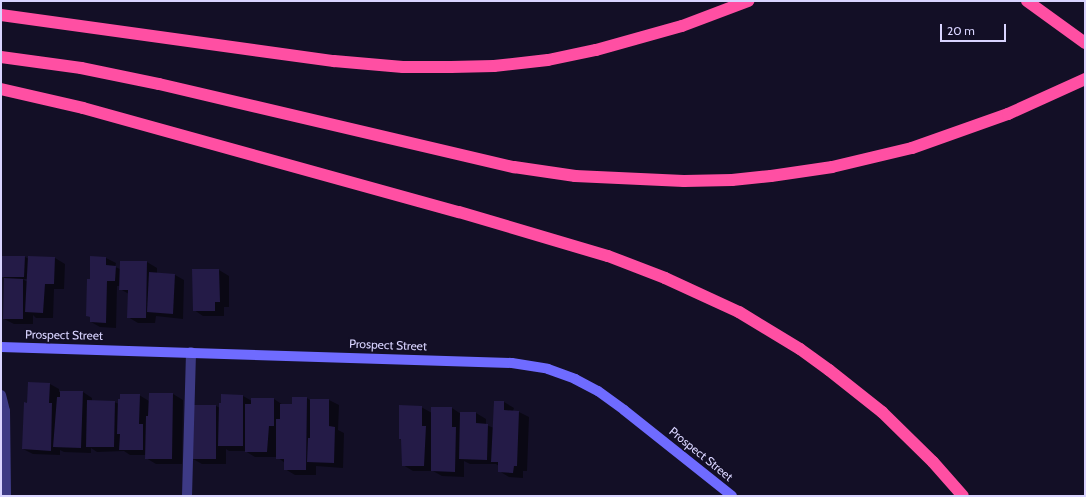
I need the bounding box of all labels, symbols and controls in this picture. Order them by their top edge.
scale bar [942,16,1008,42]
text: 20 m [947,23,975,38]
street label: Prospect Street [25,327,103,343]
street label: Prospect Street [349,336,427,354]
street label: Prospect Street [666,424,736,484]

